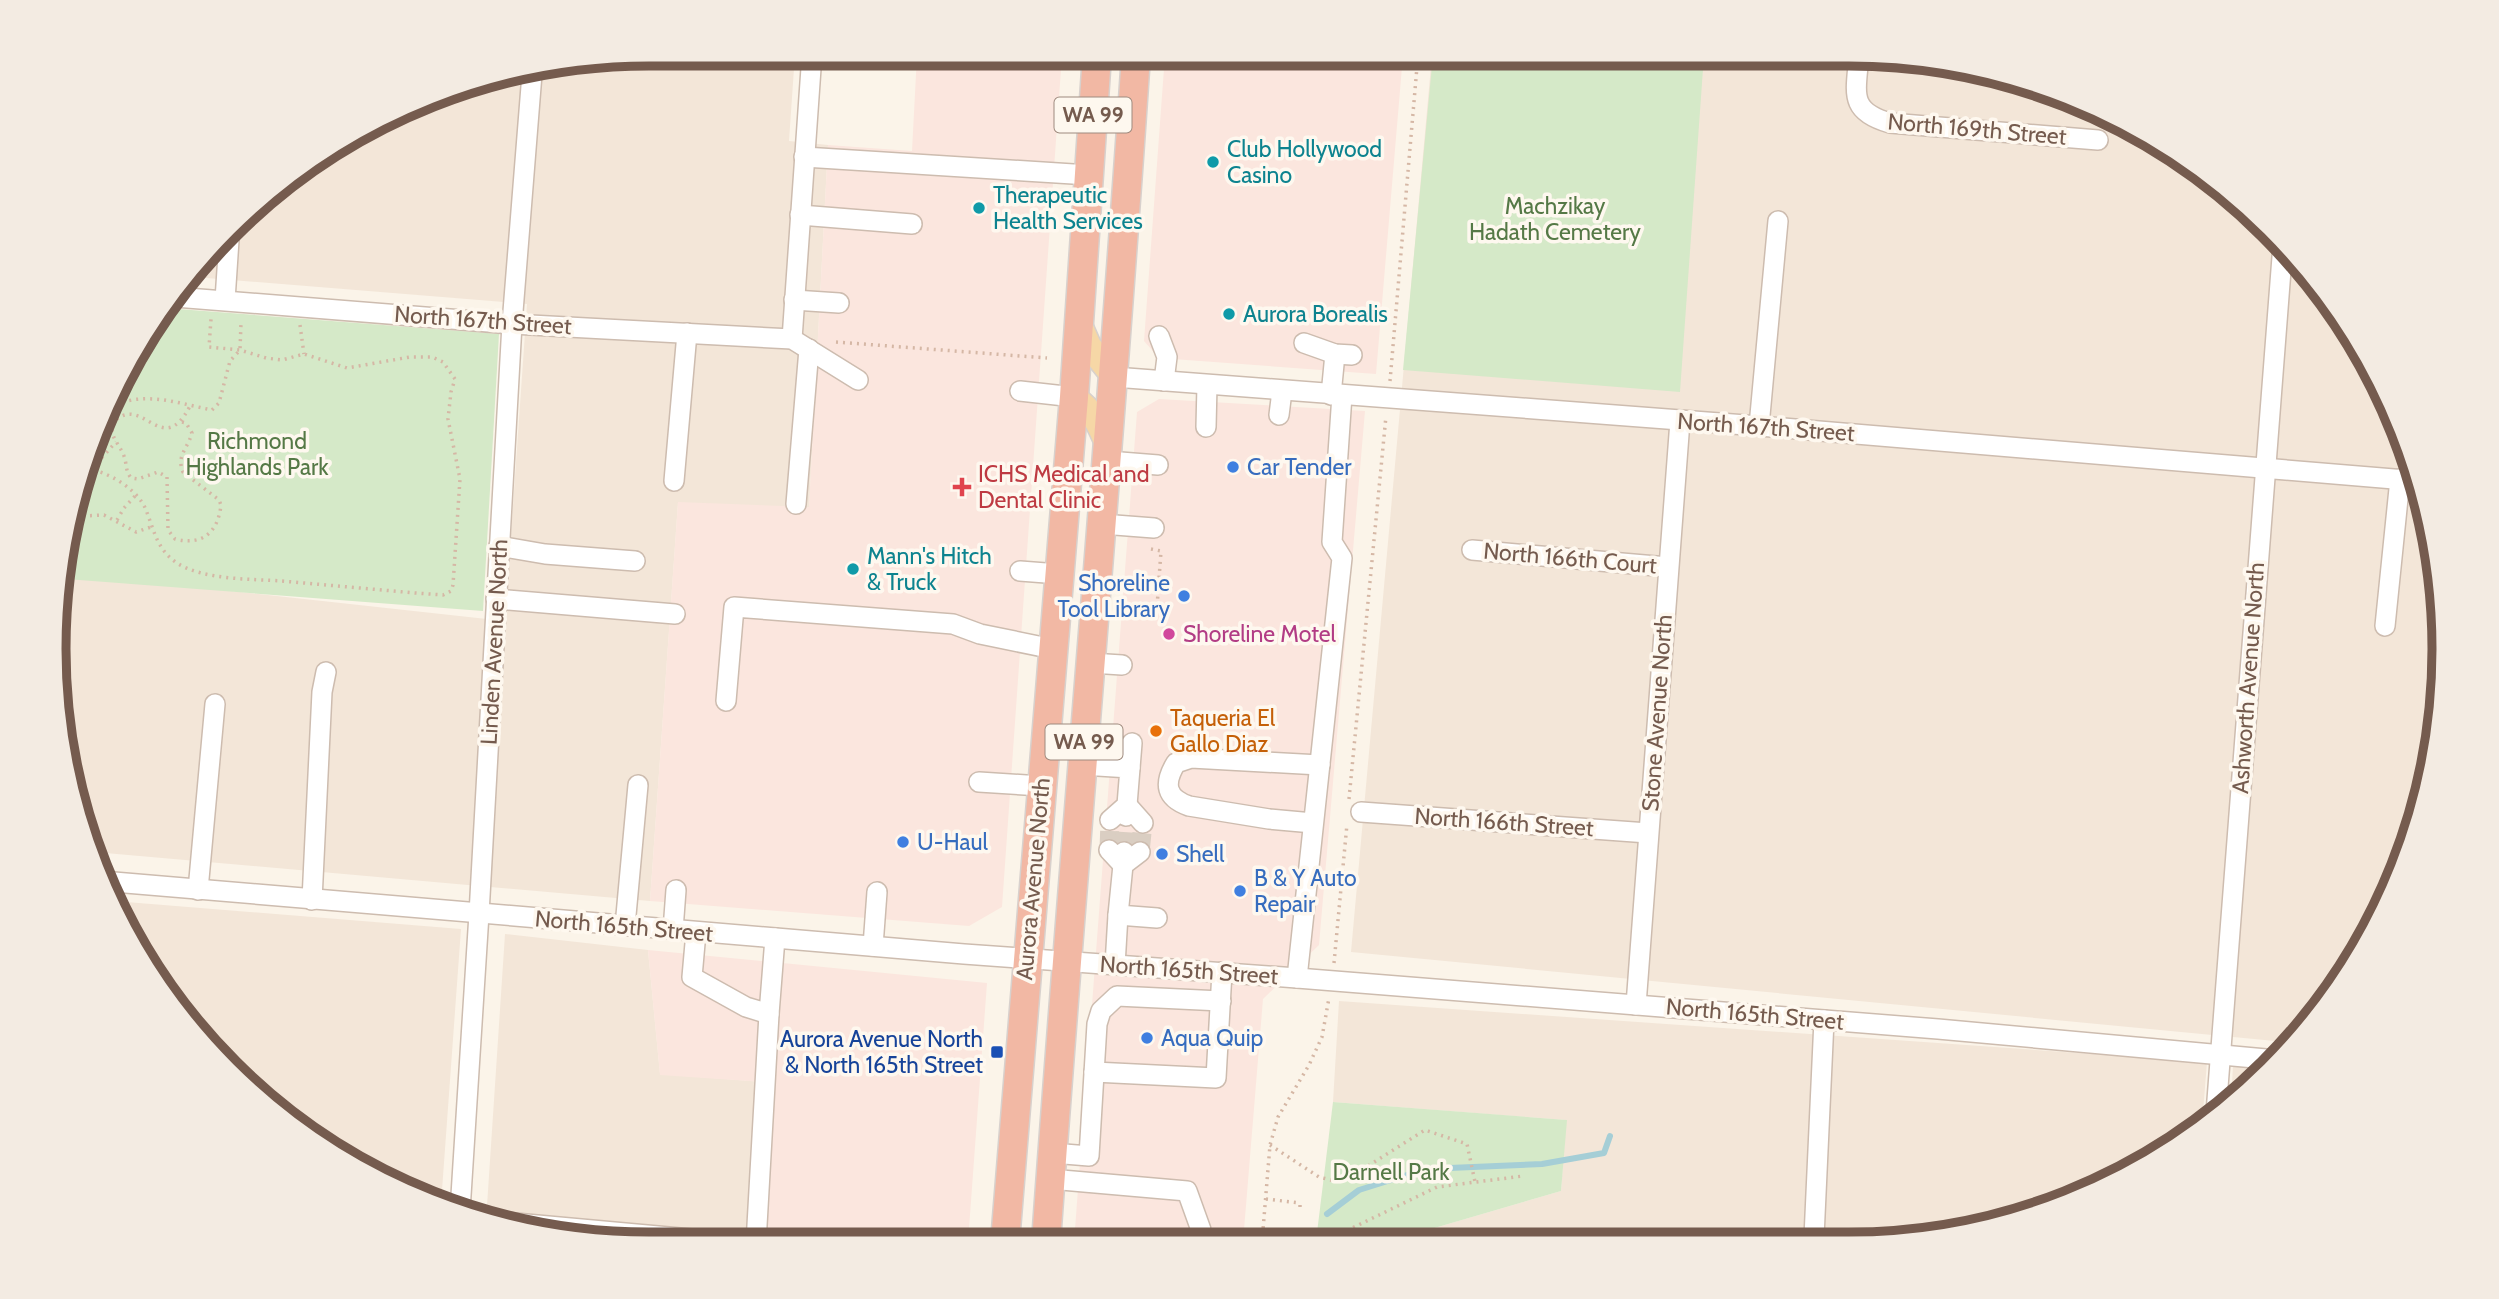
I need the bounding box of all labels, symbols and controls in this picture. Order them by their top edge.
road number: WA 99 [1054,97,1132,132]
street label: North 169th Street [1886,107,2068,151]
place label: Club Hollywood Casino [1227,135,1382,189]
marker: Club Hollywood Casino [1205,154,1221,170]
place label: Therapeutic Health Services [993,181,1143,235]
park label: Machzikay Hadath Cemetery [1469,192,1641,246]
marker: Therapeutic Health Services [971,200,987,216]
street label: North 167th Street [393,300,573,340]
place label: Aurora Borealis [1243,300,1388,328]
marker: Aurora Borealis [1221,306,1237,322]
street label: North 167th Street [1676,407,1856,447]
park label: Richmond Highlands Park [185,427,329,481]
place label: Car Tender [1247,453,1352,481]
marker: Car Tender [1225,459,1241,475]
place label: ICHS Medical and Dental Clinic [978,460,1149,514]
marker: ICHS Medical and Dental Clinic [952,477,972,497]
street label: North 166th Court [1482,536,1658,580]
street label: Linden Avenue North [475,538,513,746]
place label: Mann's Hitch & Truck [867,542,992,596]
marker: Mann's Hitch & Truck [845,561,861,577]
street label: Ashworth Avenue North [2226,561,2270,795]
place label: Shoreline Tool Library [1057,569,1170,623]
marker: Shoreline Tool Library [1176,588,1192,604]
street label: Stone Avenue North [1636,614,1678,812]
place label: Shoreline Motel [1183,620,1337,648]
marker: Shoreline Motel [1161,626,1177,642]
place label: Taqueria El Gallo Diaz [1170,704,1276,758]
marker: Taqueria El Gallo Diaz [1148,723,1164,739]
road number: WA 99 [1046,724,1122,760]
street label: Aurora Avenue North [1010,777,1056,981]
street label: North 166th Street [1414,802,1595,842]
place label: U-Haul [917,828,989,856]
marker: U-Haul [895,834,911,850]
place label: Shell [1176,840,1225,868]
marker: Shell [1154,846,1170,862]
place label: B & Y Auto Repair [1254,864,1357,918]
marker: B & Y Auto Repair [1232,883,1248,899]
street label: North 165th Street [534,904,714,948]
street label: North 165th Street [1099,950,1279,990]
street label: North 165th Street [1665,992,1845,1036]
place label: Aqua Quip [1161,1024,1264,1052]
place label: Aurora Avenue North & North 165th Street [780,1025,983,1079]
marker: Aqua Quip [1139,1030,1155,1046]
marker: Aurora Avenue North & North 165th Street [989,1044,1005,1060]
park label: Darnell Park [1333,1158,1450,1186]

